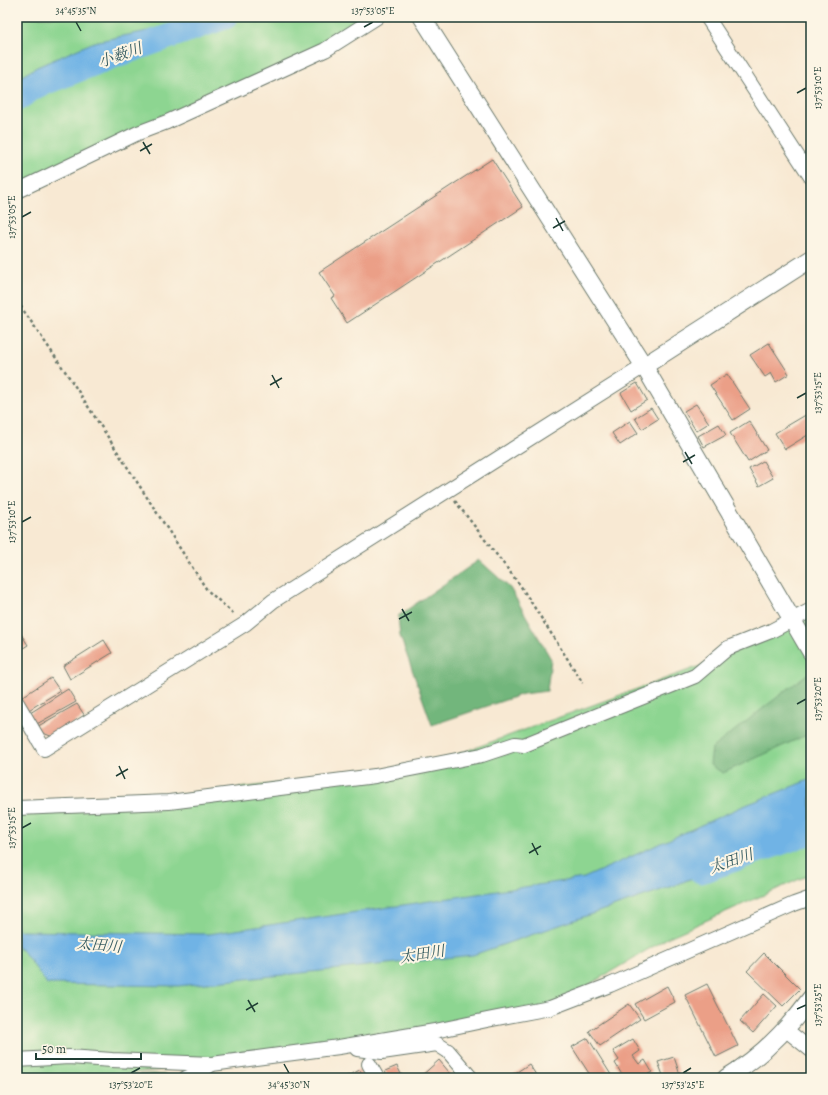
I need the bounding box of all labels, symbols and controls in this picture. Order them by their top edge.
text: 34°45'35"N [56,4,96,17]
text: 137°53'05"E [351,4,395,17]
water label: 小薮川 [95,37,146,72]
text: 137°53'10"E [811,67,824,109]
text: 137°53'05"E [5,195,18,239]
text: 137°53'15"E [811,372,824,414]
text: 137°53'10"E [5,501,18,543]
text: 137°53'20"E [811,677,824,721]
text: 137°53'15"E [5,807,18,849]
water label: 太田川 [706,844,757,878]
water label: 太田川 [76,933,124,957]
water label: 太田川 [398,940,448,967]
text: 137°53'25"E [811,983,824,1026]
scale bar [36,1035,141,1061]
text: 50 m [42,1041,66,1057]
text: 137°53'20"E [109,1078,153,1091]
text: 34°45'30"N [268,1078,310,1091]
text: 137°53'25"E [662,1078,705,1091]

